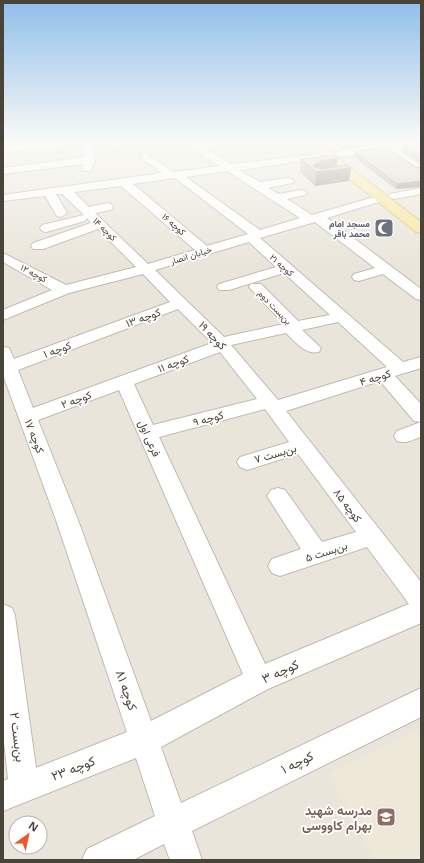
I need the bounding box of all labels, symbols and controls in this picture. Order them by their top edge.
street label: کوچه ۱۶ [159,210,189,238]
street label: کوچه ۱۴ [90,214,120,244]
place label: مسجد امام محمد باقر [329,217,370,240]
mosque icon: مسجد امام محمد باقر [373,217,395,239]
street label: خیابان انصار [168,243,213,268]
street label: کوچه ۲۱ [267,251,297,279]
street label: کوچه ۱۲ [18,261,50,285]
street label: بن‌بست دوم [255,287,295,327]
street label: کوچه ۱۳ [123,304,163,331]
street label: کوچه ۱۹ [195,317,230,353]
street label: کوچه ۱ [41,337,74,362]
street label: کوچه ۱۱ [155,350,191,376]
street label: کوچه ۴ [357,365,393,390]
street label: کوچه ۲ [59,387,94,412]
street label: کوچه ۹ [191,407,225,430]
street label: کوچه ۱۷ [21,417,48,456]
street label: فرعی اول [135,417,165,459]
street label: بن‌بست ۷ [252,440,298,466]
street label: کوچه ۸۵ [330,485,366,526]
street label: بن‌بست ۵ [303,537,349,565]
street label: کوچه ۳ [259,655,302,688]
street label: کوچه ۸۱ [111,667,142,713]
street label: بن‌بست ۲ [6,711,30,763]
street label: کوچه ۱ [278,746,317,778]
street label: کوچه ۲۳ [48,751,98,786]
place label: مدرسه شهید بهرام کاووسی [302,801,372,834]
school or university icon: مدرسه شهید بهرام کاووسی [375,806,397,828]
north arrow [8,815,48,855]
text: N [26,817,42,835]

